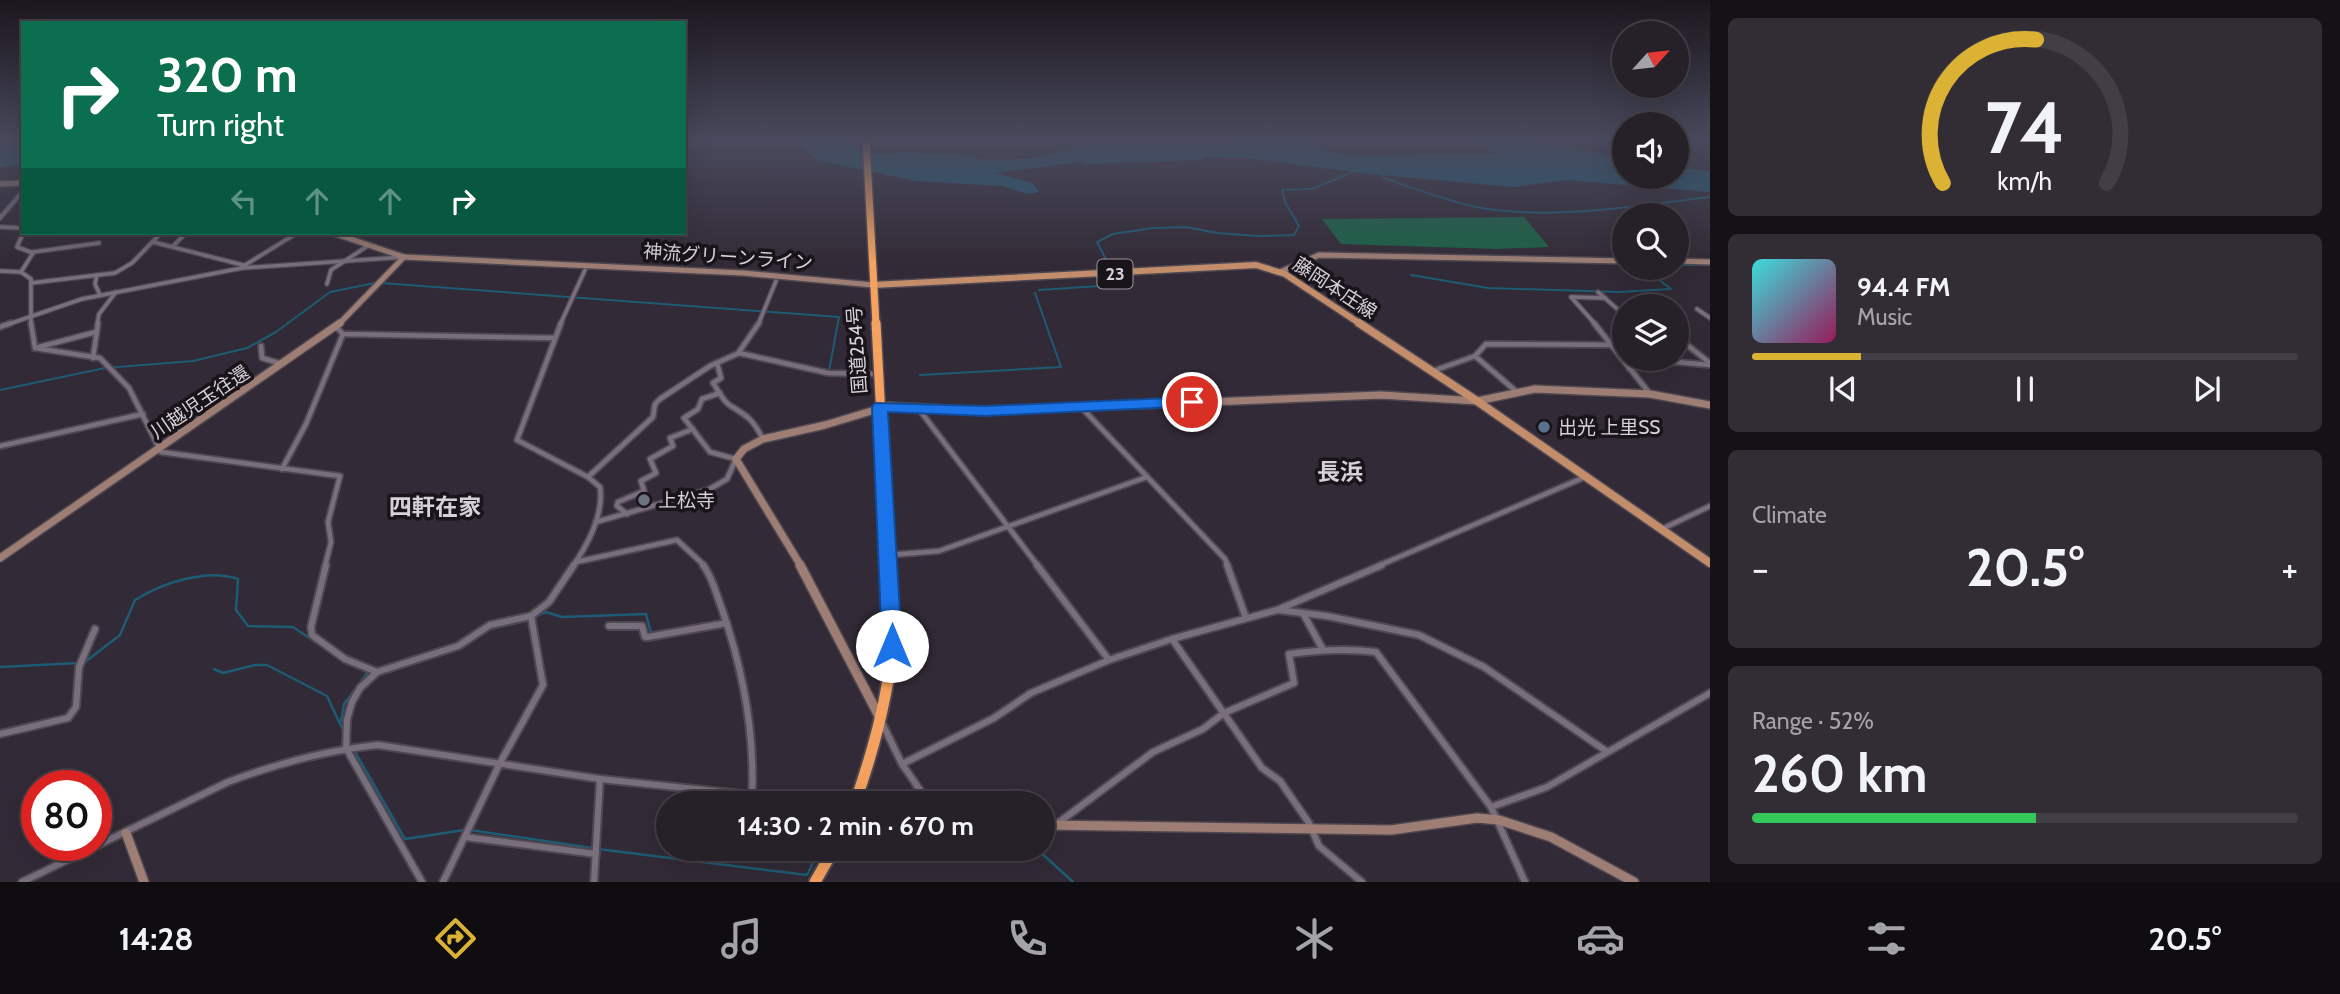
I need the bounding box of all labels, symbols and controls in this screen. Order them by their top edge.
north arrow [1612,21,1689,98]
map controls [1612,21,1689,371]
text: 320 m [157,45,298,104]
icon: right [42,49,133,140]
text: 74 [1985,83,2065,171]
text: Turn right [157,105,284,144]
button: sound [1612,112,1689,189]
text: km/h [1998,166,2052,196]
icon: left [225,182,263,220]
icon: ahead [298,182,336,220]
icon: ahead [371,182,409,220]
icon: right [444,182,482,220]
button: search [1612,203,1689,280]
street label: 神流グリーンライン [642,240,814,274]
street label: 藤岡本庄線 [1289,252,1381,324]
road number: 23 [1098,260,1132,288]
text: 94.4 FM [1857,271,1950,303]
button: layers [1612,294,1689,371]
text: Music [1857,303,1912,331]
street label: 国道254号 [842,305,872,395]
street label: 川越児玉往還 [146,361,254,443]
icon: previous [1824,370,1862,408]
icon: pause [2006,370,2044,408]
icon: next [2188,370,2226,408]
pin [1162,372,1222,432]
icon: arrive [1173,383,1211,421]
place label: 出光 上里SS [1558,416,1660,439]
marker: 出光 上里SS [1536,419,1552,435]
district label: 長浜 [1317,458,1363,486]
place label: 上松寺 [658,489,715,512]
marker: 上松寺 [636,492,652,508]
district label: 四軒在家 [389,493,481,521]
text: Climate [1752,501,1827,529]
text: 20.5° [1966,536,2084,599]
text: − [1752,545,1769,592]
text: + [2281,545,2298,592]
position arrow [855,609,929,683]
text: Range · 52% [1752,707,1874,735]
text: 260 km [1752,742,1928,805]
speed limit sign: 80 [21,770,112,861]
text: 14:30 · 2 min · 670 m [737,810,974,842]
icon: directions [431,914,480,963]
icon: music [717,914,766,963]
icon: phone [1003,914,1052,963]
icon: climate [1290,914,1339,963]
icon: car [1576,914,1625,963]
icon: filters [1862,914,1911,963]
text: 14:28 [119,919,194,958]
text: 20.5° [2149,919,2221,958]

